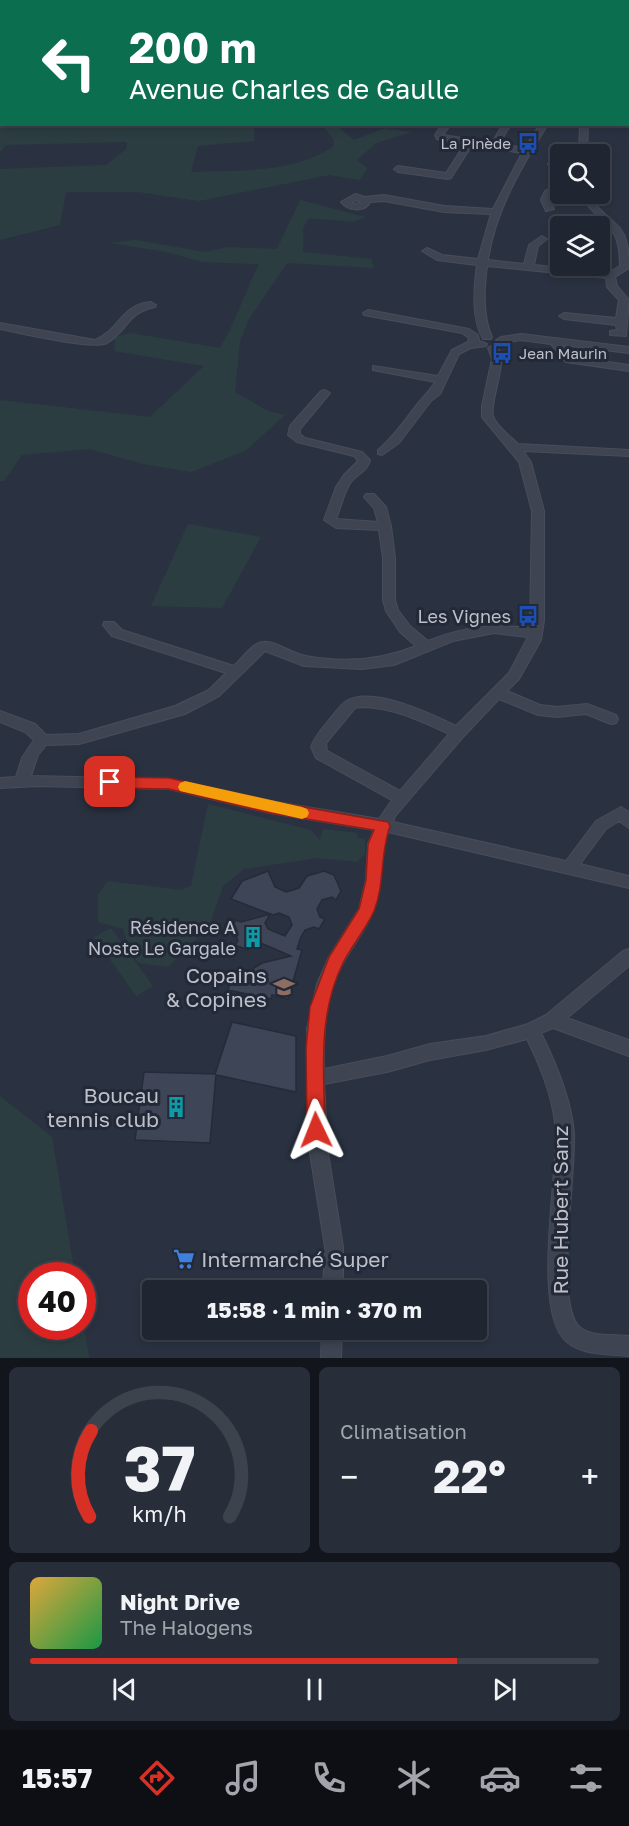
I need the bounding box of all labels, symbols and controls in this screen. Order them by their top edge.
text: 200 m [129,22,256,72]
icon: left [30,24,108,102]
text: Avenue Charles de Gaulle [129,73,459,105]
bus stop icon: La Pinède [516,131,540,155]
place label: La Pinède [440,134,511,152]
map controls [550,144,610,276]
button: search [550,144,610,204]
button: layers [550,216,610,276]
bus stop icon: Jean Maurin [490,341,514,365]
place label: Jean Maurin [519,344,607,362]
bus stop icon: Les Vignes [516,604,540,628]
place label: Les Vignes [417,605,511,627]
pin [84,756,135,807]
icon: arrive [93,765,126,798]
place label: Résidence A Noste Le Gargale [88,916,236,959]
building icon: Résidence A Noste Le Gargale [241,925,265,949]
place label: Copains & Copines [166,962,267,1012]
school or university icon: Copains & Copines [272,975,296,999]
place label: Boucau tennis club [47,1082,159,1132]
building icon: Boucau tennis club [164,1095,188,1119]
position arrow [284,1098,348,1162]
street label: Rue Hubert Sanz [547,1126,573,1294]
place label: Intermarché Super [201,1246,389,1272]
supermarket icon: Intermarché Super [172,1247,196,1271]
speed limit sign: 40 [18,1262,96,1340]
text: 15:58 · 1 min · 370 m [207,1296,422,1323]
text: Climatisation [340,1419,467,1443]
text: 37 [123,1430,196,1505]
text: 22° [433,1449,506,1503]
text: − [340,1457,358,1496]
text: + [581,1457,599,1496]
text: km/h [132,1501,187,1527]
text: Night Drive [120,1588,240,1615]
text: The Halogens [120,1615,253,1639]
icon: previous [108,1673,141,1706]
icon: pause [298,1673,331,1706]
icon: next [488,1673,521,1706]
icon: directions [136,1757,178,1799]
icon: music [222,1757,264,1799]
icon: phone [308,1757,350,1799]
icon: climate [393,1757,435,1799]
icon: car [479,1757,521,1799]
icon: filters [565,1757,607,1799]
text: 15:57 [22,1762,92,1794]

